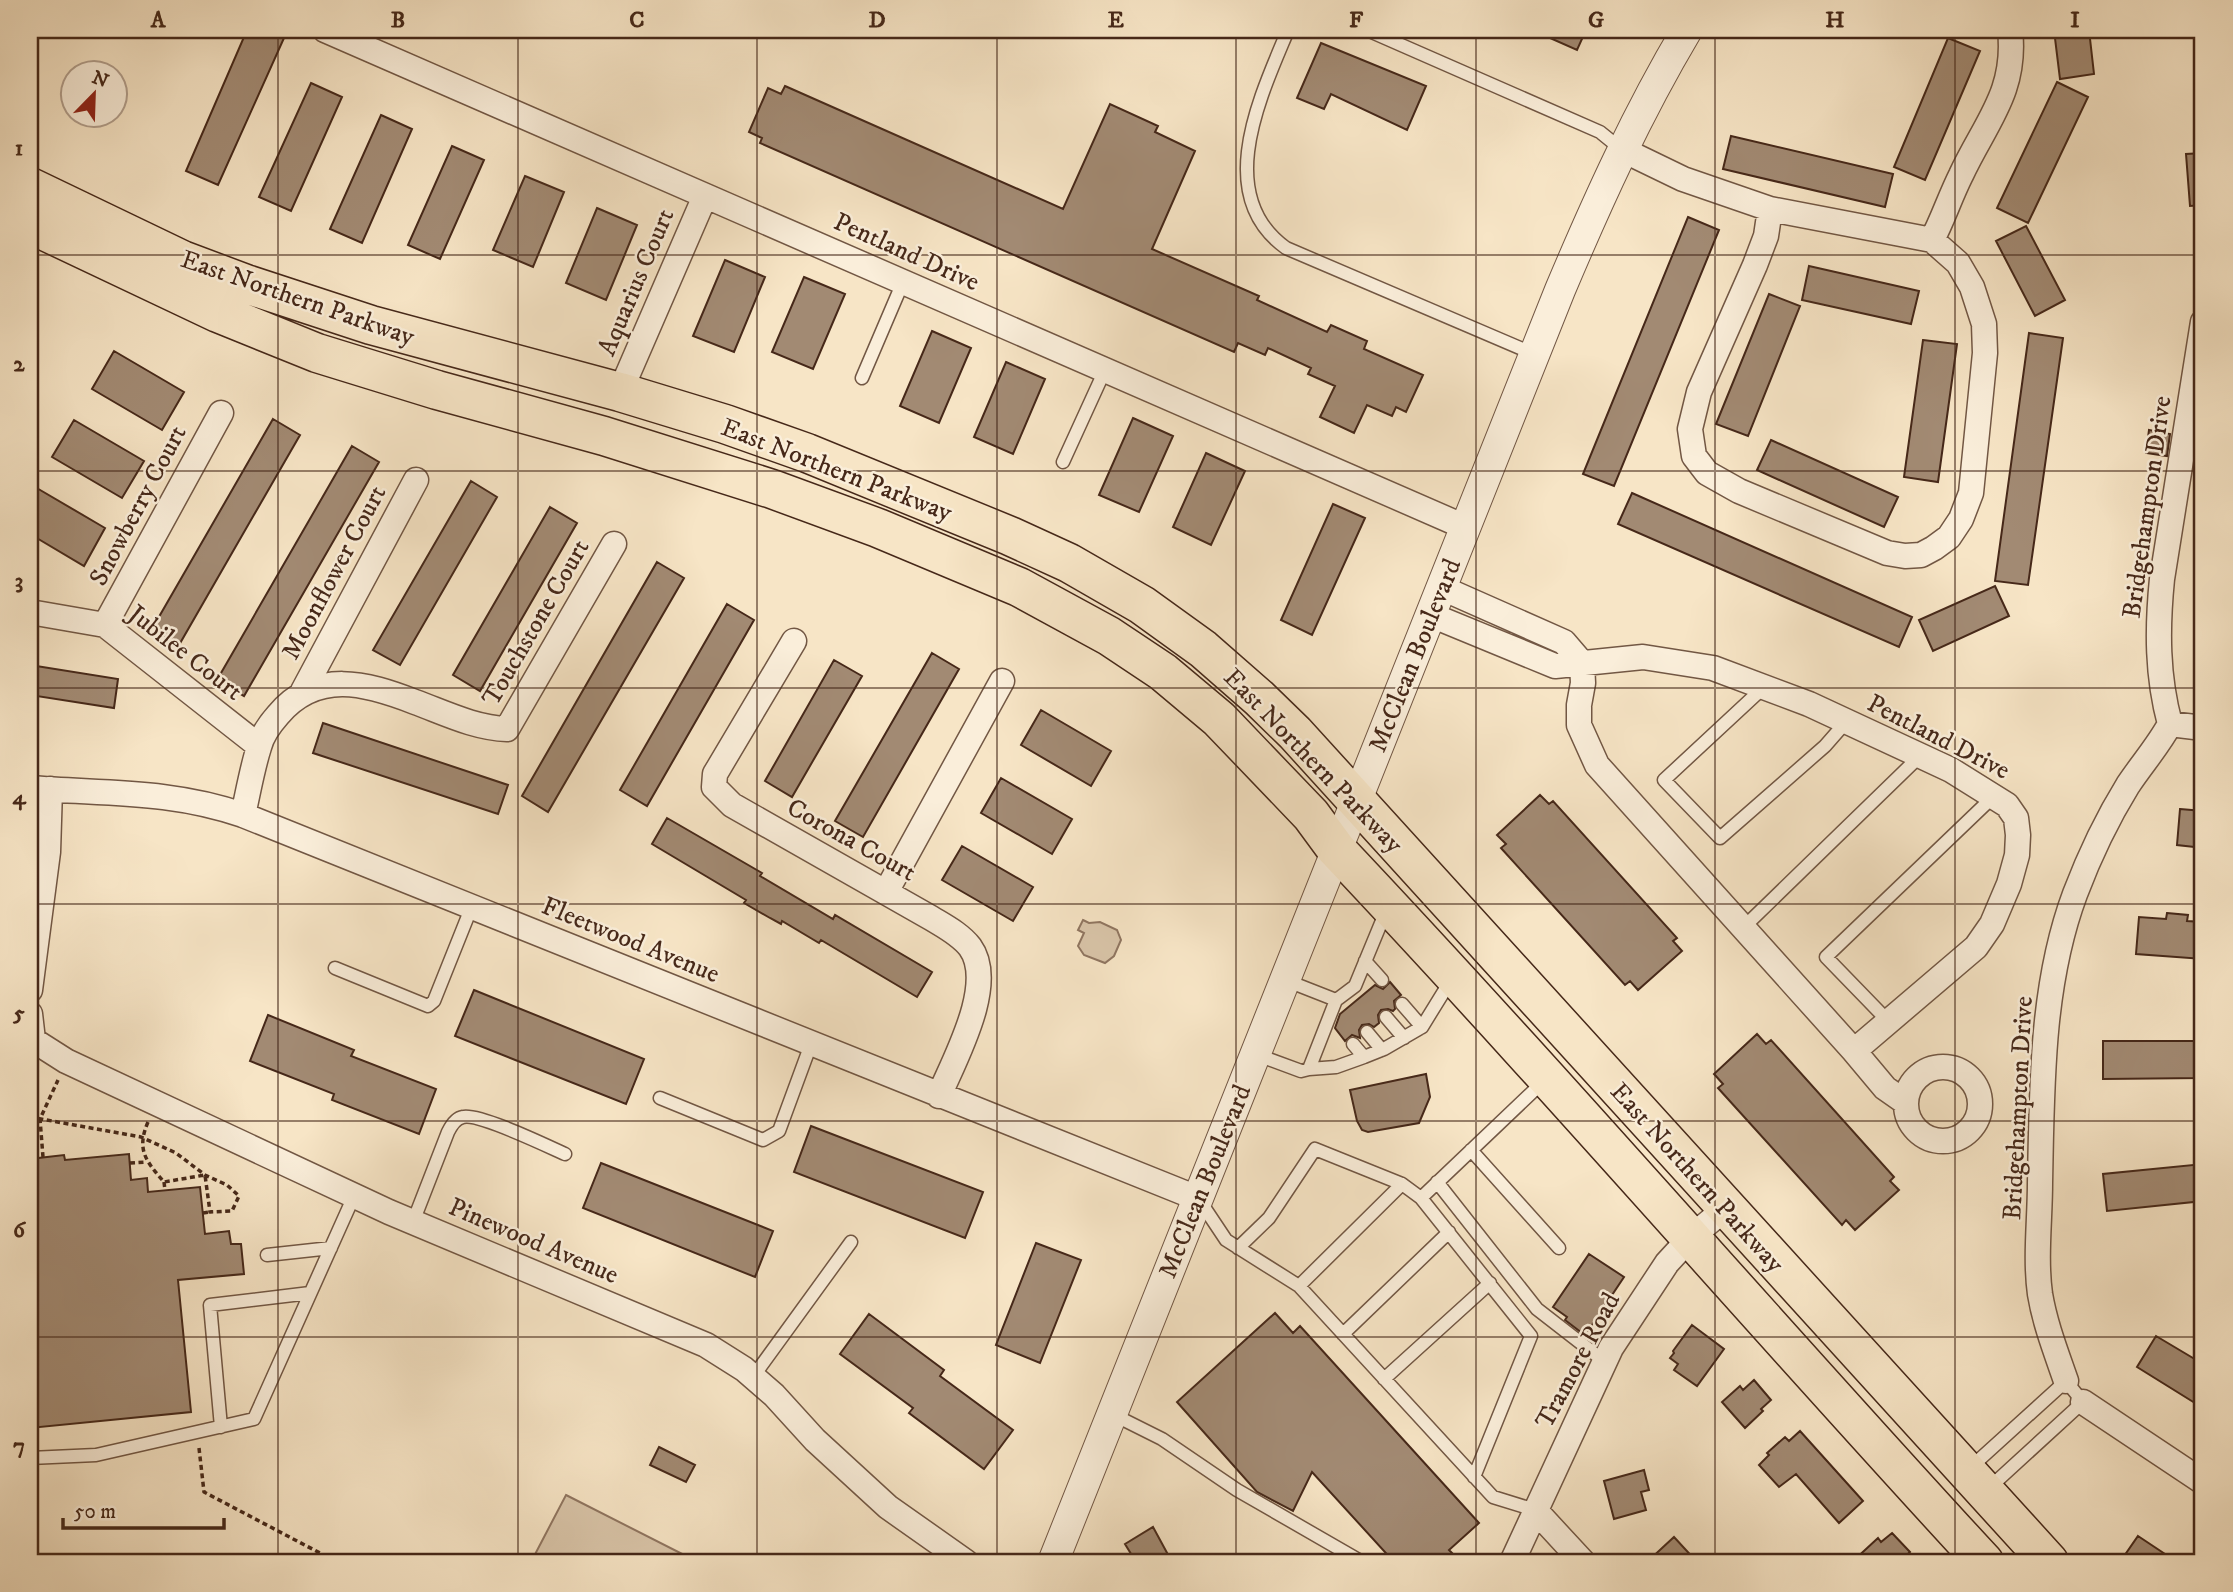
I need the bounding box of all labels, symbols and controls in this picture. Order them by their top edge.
text: A [150,6,167,35]
text: B [391,6,405,35]
text: C [629,6,645,35]
text: D [868,6,886,35]
text: E [1108,6,1124,35]
text: F [1349,6,1364,35]
text: G [1588,6,1604,35]
text: H [1825,6,1845,35]
text: I [2070,6,2080,35]
north arrow [60,60,130,130]
text: N [88,66,112,94]
text: 1 [15,134,23,163]
street label: Aquarius Court [591,204,682,361]
street label: Pentland Drive [828,206,984,299]
street label: East Northern Parkway [176,243,419,354]
text: 2 [13,350,25,379]
street label: Bridgehampton Drive [2116,394,2179,621]
street label: East Northern Parkway [716,411,957,530]
street label: Snowberry Court [82,420,194,592]
street label: Moonflower Court [275,480,394,666]
street label: Touchstone Court [475,534,597,712]
street label: McClean Boulevard [1362,554,1469,757]
text: 3 [15,567,23,596]
street label: Jubilee Court [120,597,249,708]
street label: East Northern Parkway [1216,661,1410,861]
street label: Pentland Drive [1861,687,2015,787]
text: 4 [12,783,27,812]
street label: Corona Court [781,791,922,889]
street label: Fleetwood Avenue [537,890,724,991]
street label: Bridgehampton Drive [1996,995,2041,1221]
text: 5 [12,999,25,1028]
street label: East Northern Parkway [1603,1076,1792,1281]
street label: McClean Boulevard [1152,1080,1259,1283]
street label: Pinewood Avenue [443,1191,623,1292]
text: 6 [13,1216,27,1245]
street label: Tramore Road [1529,1287,1628,1434]
text: 7 [13,1432,25,1461]
scale bar [63,1487,224,1531]
text: 50 m [74,1499,116,1525]

